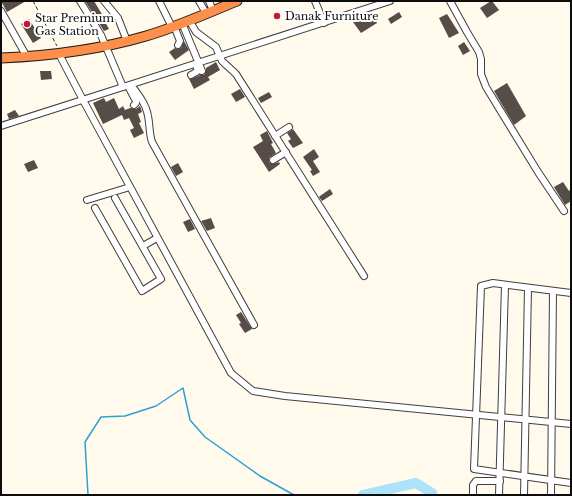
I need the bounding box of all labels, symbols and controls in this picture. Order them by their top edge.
place label: Danak Furniture [285,9,378,23]
place label: Star Premium Gas Station [35,11,114,38]
marker: Danak Furniture [272,11,282,21]
marker: Star Premium Gas Station [22,19,32,29]

